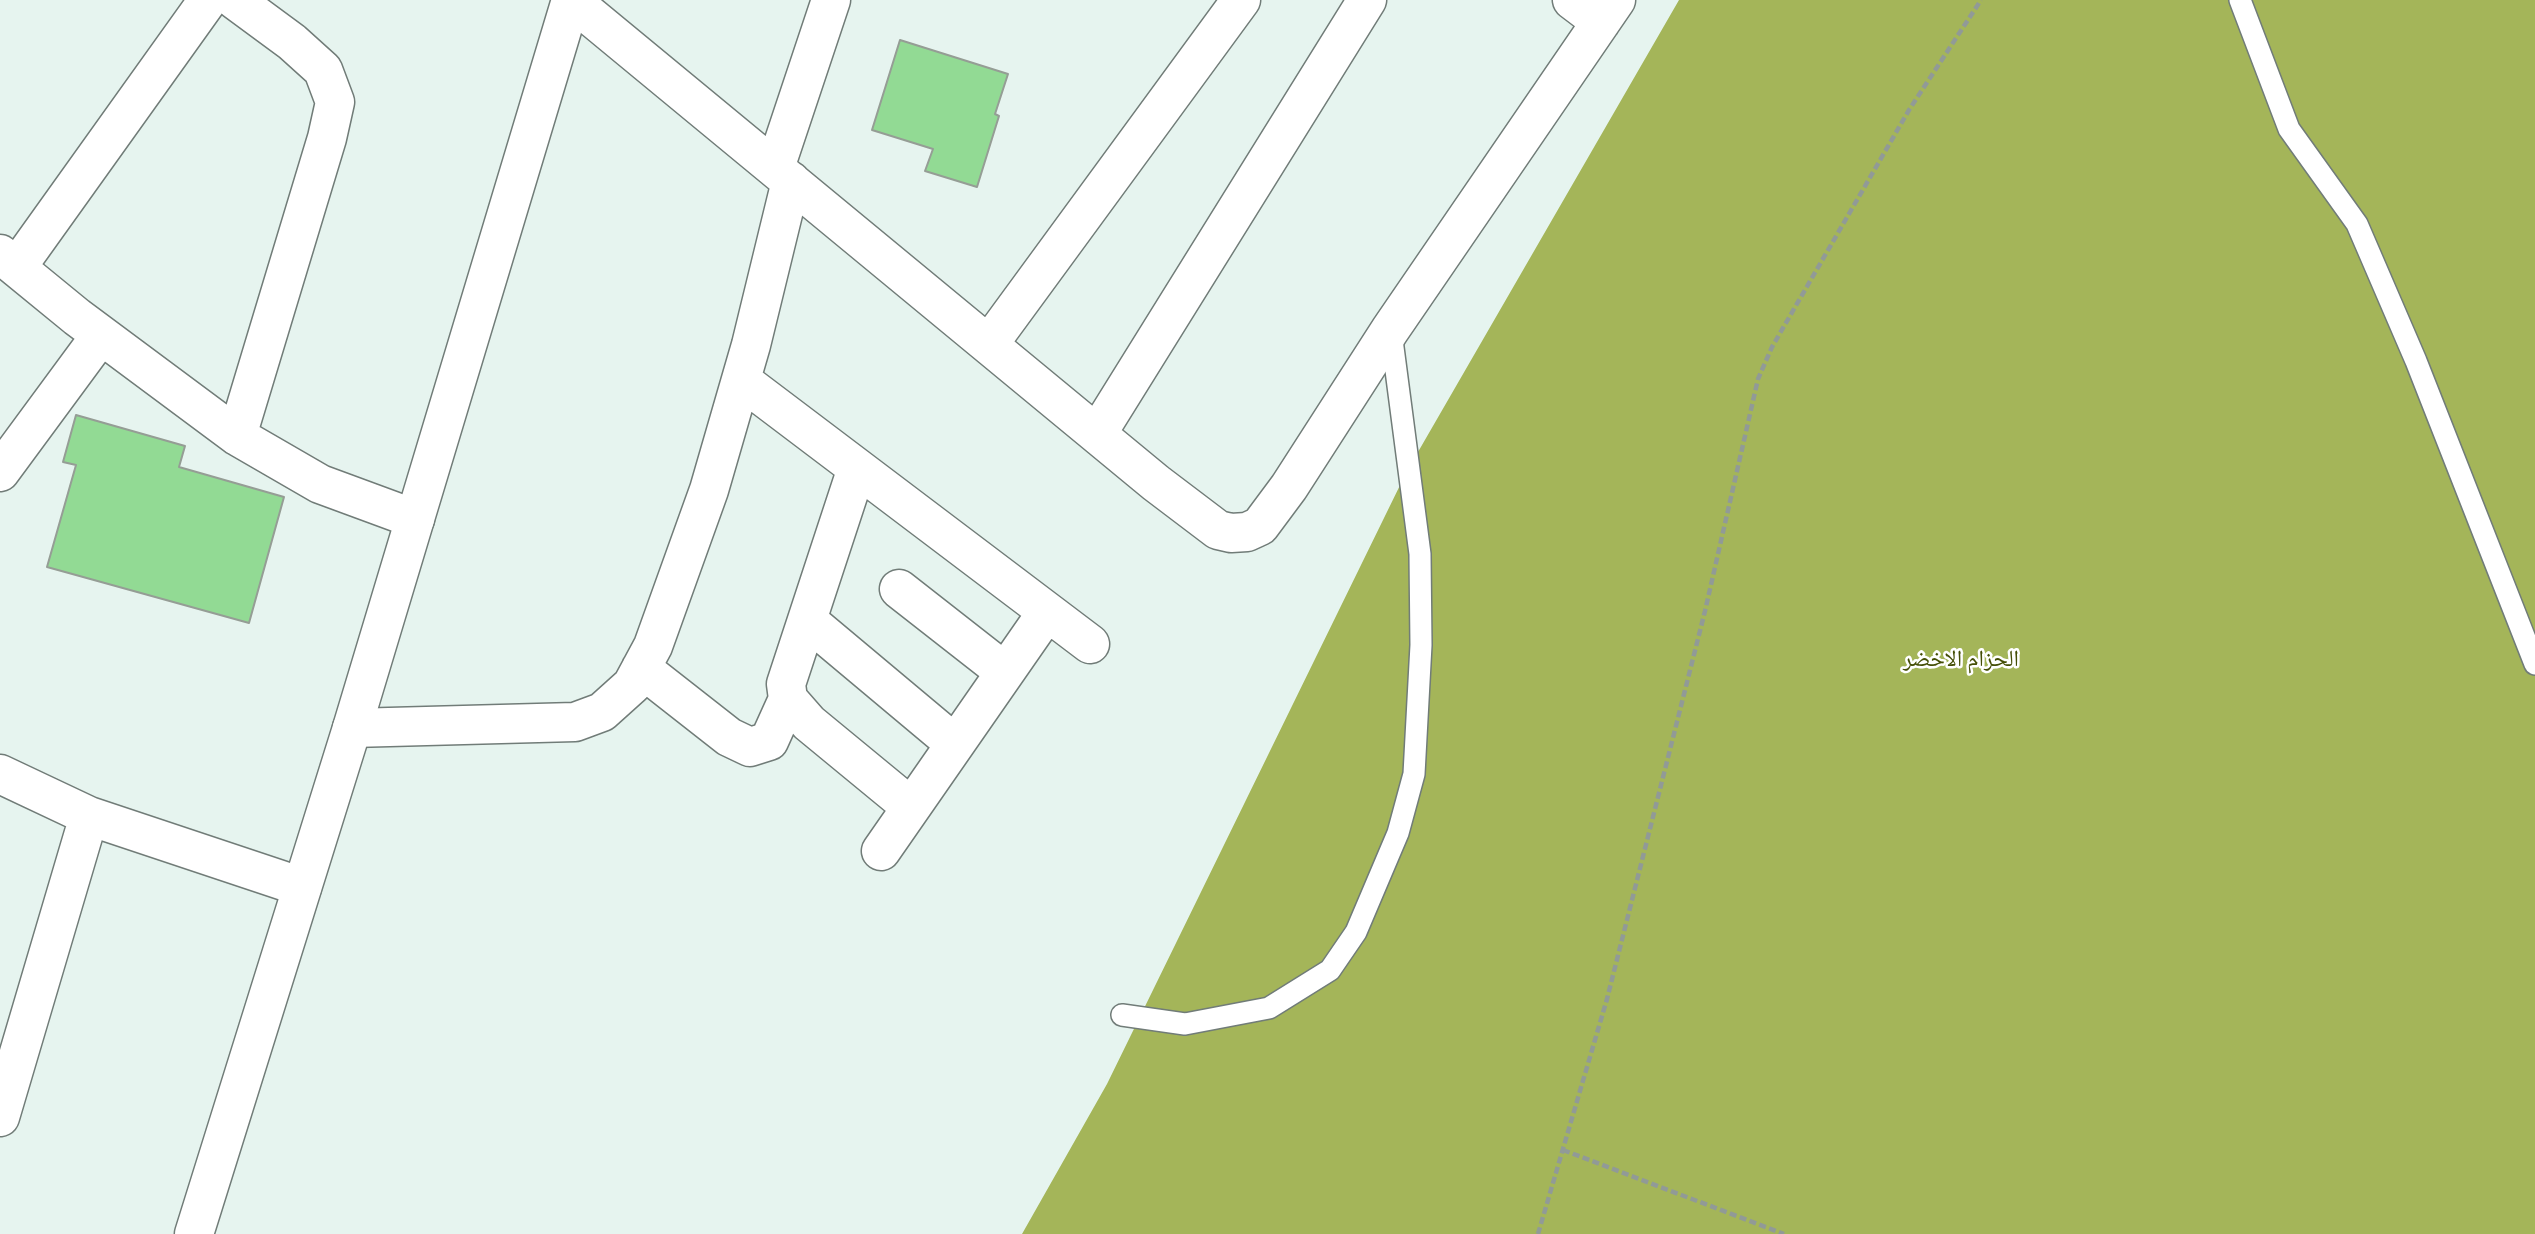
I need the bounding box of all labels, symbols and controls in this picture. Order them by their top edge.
park label: الحزام الاخضر [1903,645,2019,673]

